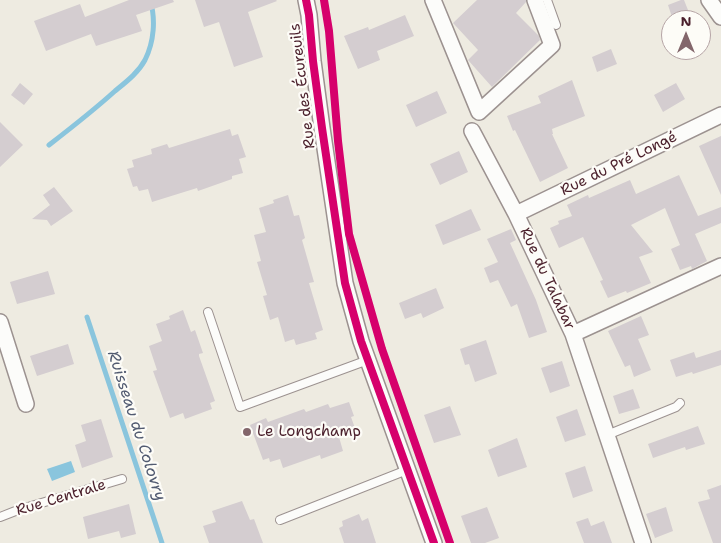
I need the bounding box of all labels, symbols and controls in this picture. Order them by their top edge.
north arrow [661,10,711,60]
text: N [680,12,692,30]
street label: Rue des Écureuils [286,22,320,150]
street label: Rue du Pré Longé [558,128,680,200]
street label: Rue du Talabar [515,225,579,333]
water label: Ruisseau du Colovry [103,349,169,503]
place label: Le Longchamp [257,423,361,441]
marker: Le Longchamp [241,426,253,438]
street label: Rue Centrale [14,476,108,520]

